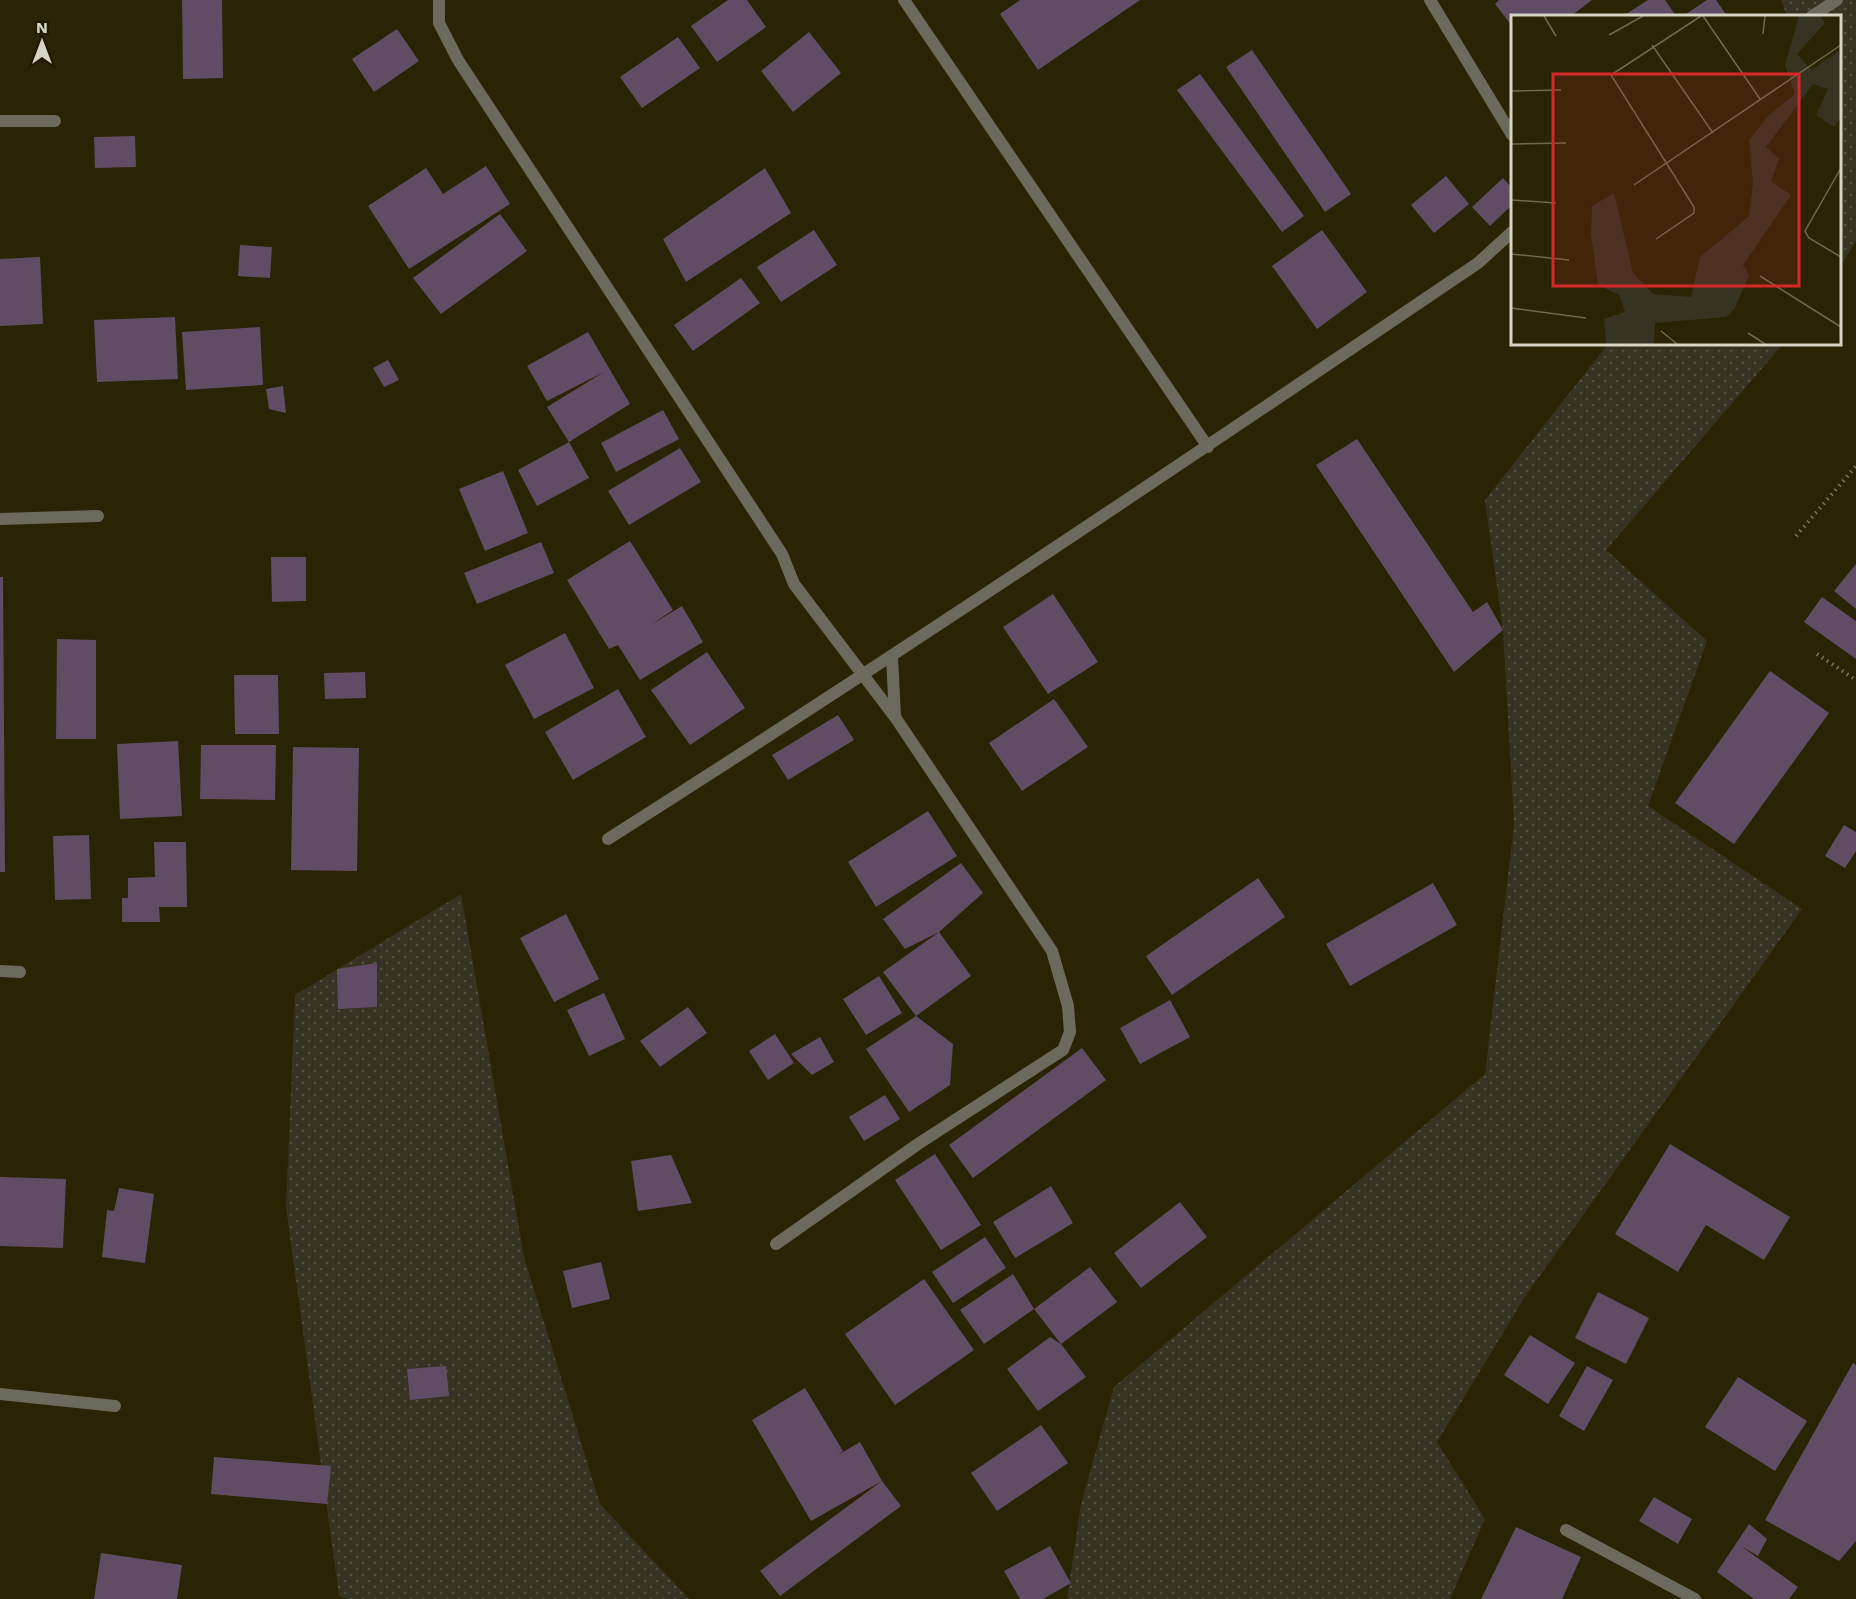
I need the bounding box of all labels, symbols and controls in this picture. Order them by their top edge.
north arrow [12,12,72,72]
inset map [1511,15,1841,345]
text: N [36,18,48,37]

